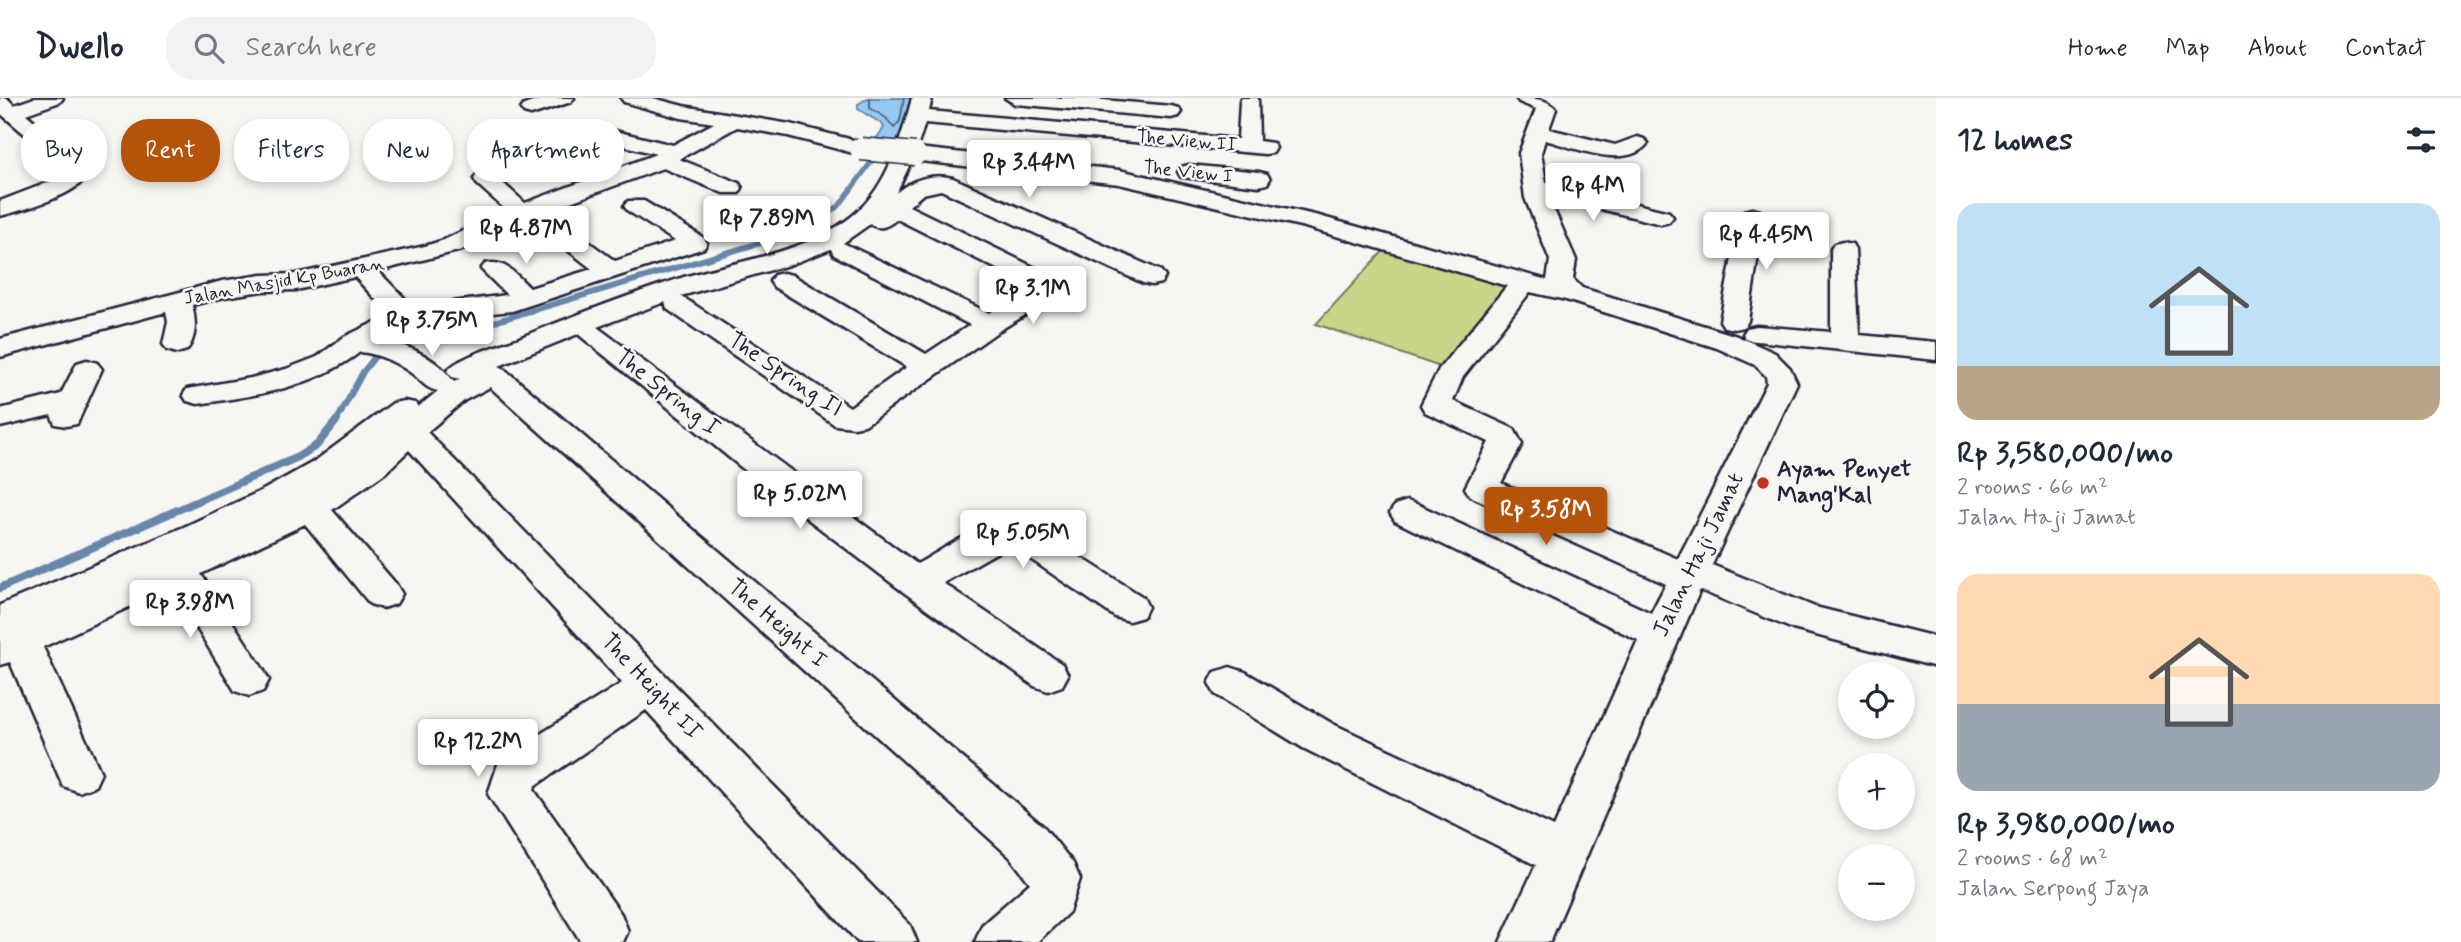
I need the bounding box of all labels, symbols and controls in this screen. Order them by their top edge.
search box [166,17,656,80]
text: Dwello [35,26,124,70]
icon: search [190,29,228,67]
text: Search here [246,31,377,65]
text: Home [2068,33,2128,64]
text: Map [2166,33,2210,64]
text: About [2248,33,2307,64]
text: Contact [2345,33,2426,64]
chip: Buy [21,119,107,182]
chip: Rent [121,119,220,182]
chip: Filters [234,119,349,182]
chip: New [363,119,453,182]
chip: Apartment [467,119,624,182]
text: 12 homes [1957,121,2073,160]
icon: filters [2402,121,2440,159]
street label: The View II [1136,124,1238,158]
pin: Rp 3.44M [957,140,1101,200]
text: Rp 3.44M [983,148,1075,178]
street label: The View I [1142,155,1234,189]
pin: Rp 4M [1544,164,1642,223]
text: Rp 4M [1561,171,1625,201]
pin: Rp 7.89M [695,197,839,256]
text: Rp 7.89M [719,204,815,234]
pin: Rp 4.87M [454,206,598,266]
pin: Rp 4.45M [1694,212,1838,272]
text: Rp 4.87M [480,214,572,244]
text: Rp 4.45M [1719,220,1813,250]
icon: home [2136,248,2262,374]
street label: Jalan Masjid Kp Buaran [182,251,387,312]
pin: Rp 3.1M [968,266,1098,326]
text: Rp 3.1M [995,274,1071,304]
pin: Rp 3.75M [360,299,504,358]
text: Rp 3.75M [386,306,478,336]
street label: The Spring II [722,326,848,424]
street label: The Spring I [608,343,726,443]
text: Rp 3,580,000/mo [1957,434,2173,473]
place label: Ayam Penyet Mang'Kal [1777,455,1911,513]
street label: Jalan Haji Jamat [1646,468,1752,642]
pin: Rp 5.02M [728,472,872,531]
text: 2 rooms · 66 m² [1957,473,2108,503]
marker: Ayam Penyet Mang'Kal [1755,475,1771,491]
text: Rp 5.02M [753,479,847,509]
pin: Rp 3.58M [1474,488,1618,547]
text: Rp 3.58M [1500,495,1592,525]
text: Jalan Haji Jamat [1957,503,2136,533]
pin: Rp 5.05M [951,510,1095,570]
text: Rp 5.05M [976,518,1070,548]
street label: The Height I [721,573,833,675]
pin: Rp 3.98M [118,580,262,640]
text: Rp 3.98M [146,588,234,618]
icon: home [2136,619,2262,745]
street label: The Height II [594,627,708,747]
map controls [1838,662,1915,921]
button: locate [1838,662,1915,739]
pin: Rp 12.2M [406,720,550,779]
text: Rp 12.2M [434,727,522,757]
button: + [1838,753,1915,830]
text: Rp 3,980,000/mo [1957,805,2175,844]
button: − [1838,844,1915,921]
text: 2 rooms · 68 m² [1957,844,2108,874]
text: Jalan Serpong Jaya [1957,874,2149,904]

